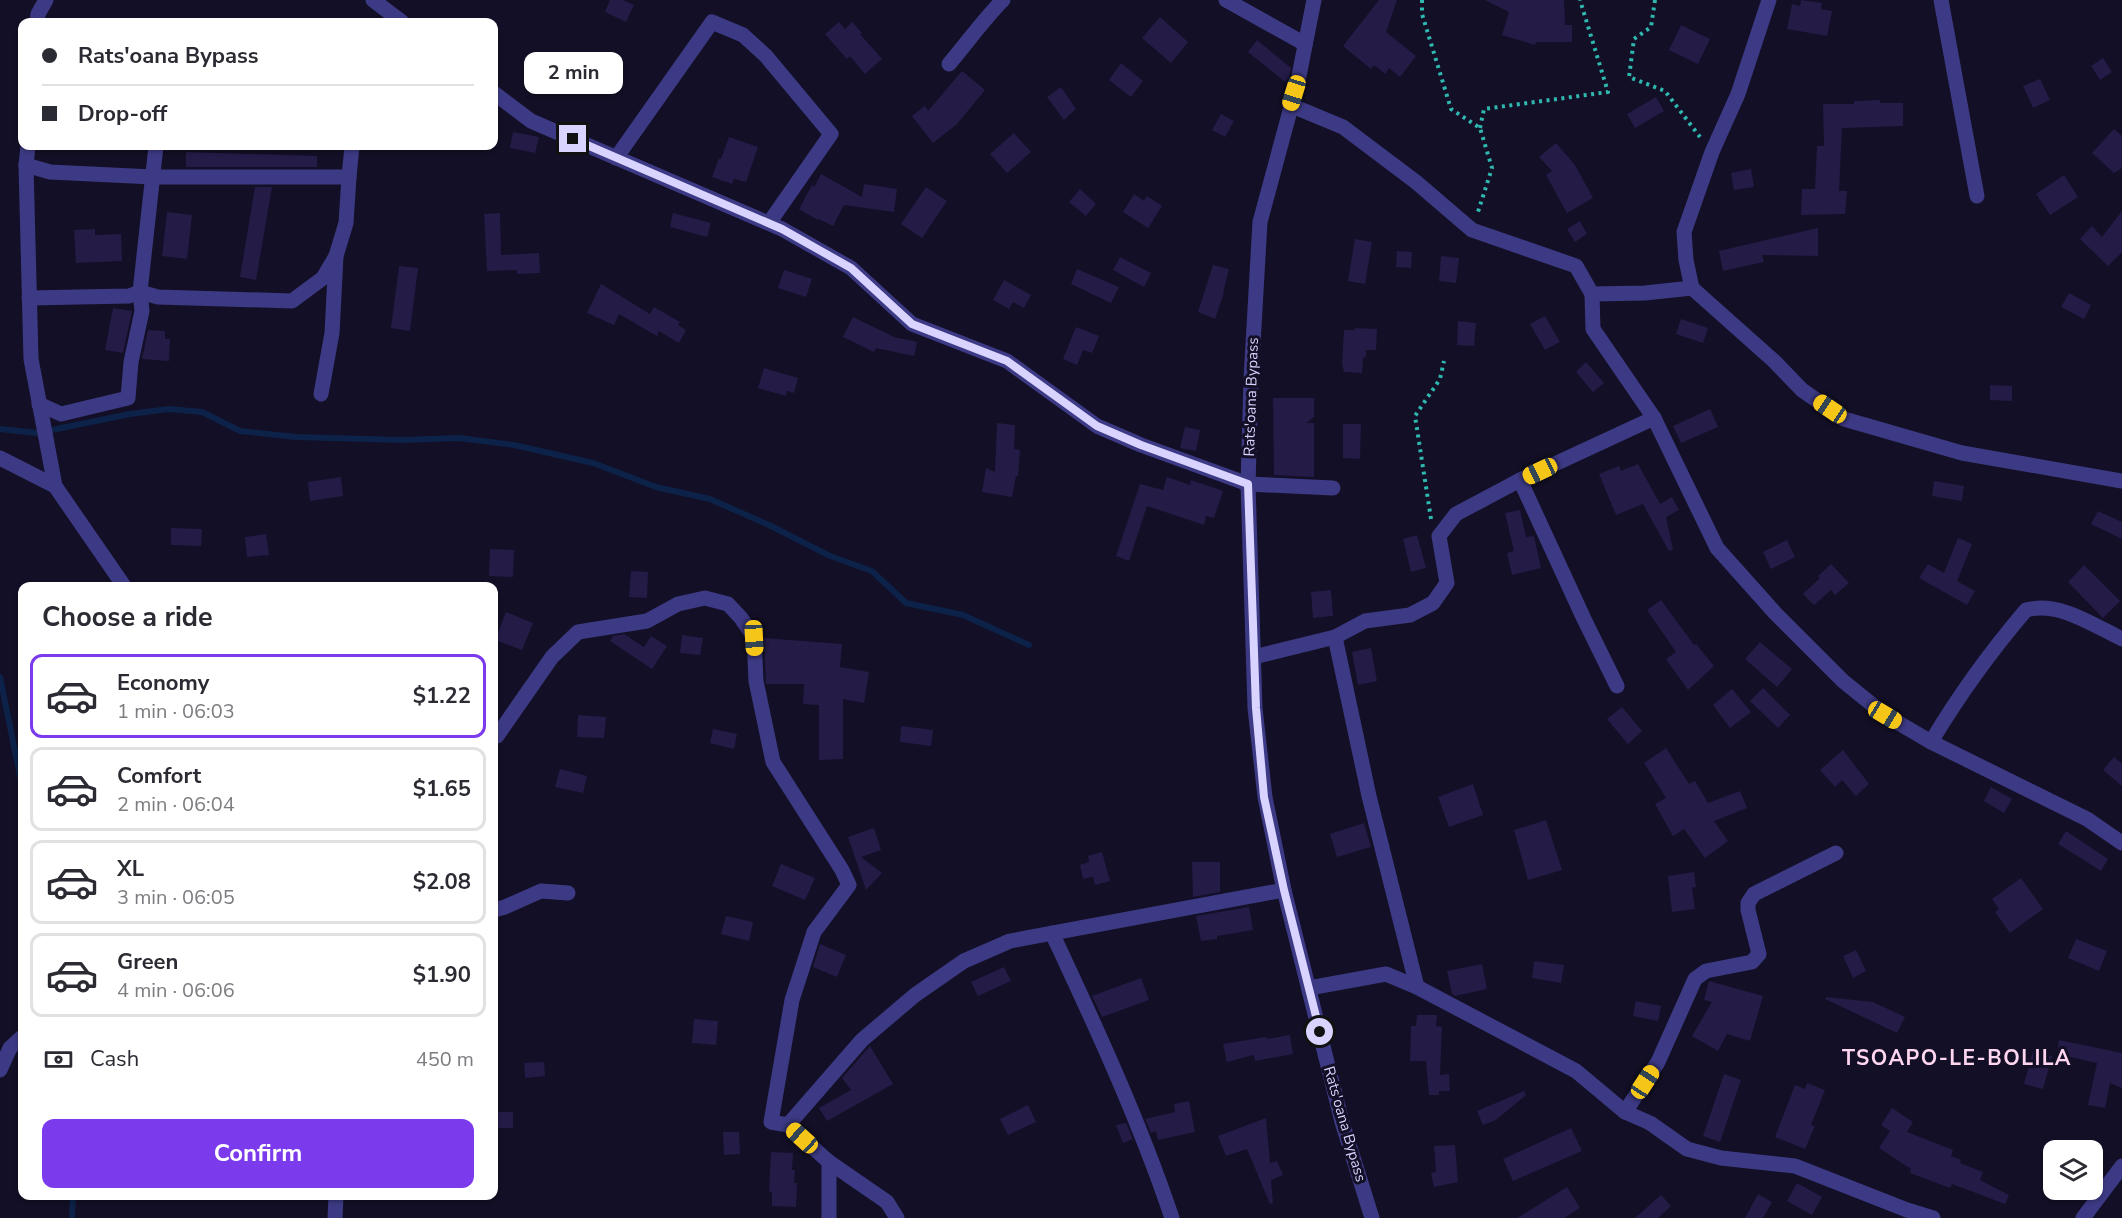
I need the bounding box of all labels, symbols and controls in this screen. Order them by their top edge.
text: Rats'oana Bypass [78,41,259,71]
callout: 2 min [524,52,622,94]
text: 2 min [548,59,599,86]
car [1280,73,1308,113]
text: Drop-off [78,99,167,129]
route end [559,125,586,152]
street label: Rats'oana Bypass [1239,337,1263,457]
car [1810,391,1850,427]
car [1520,455,1560,487]
text: Choose a ride [42,599,213,636]
car [744,620,764,656]
text: Economy [117,668,209,698]
icon: car [45,669,99,723]
text: $1.22 [413,681,471,711]
text: 1 min · 06:03 [117,698,235,725]
car [1865,698,1905,732]
text: Comfort [117,761,201,791]
icon: car [45,762,99,816]
text: $1.65 [413,774,471,804]
text: 2 min · 06:04 [117,791,235,818]
text: XL [117,854,144,884]
icon: car [45,855,99,909]
text: $2.08 [413,867,471,897]
text: 3 min · 06:05 [117,884,235,911]
text: Green [117,947,178,977]
icon: car [45,948,99,1002]
text: $1.90 [413,960,471,990]
text: 4 min · 06:06 [117,977,235,1004]
route start [1306,1018,1333,1045]
icon: cash [42,1043,75,1076]
text: Cash [90,1044,139,1074]
district label: TSOAPO-LE-BOLILA [1842,1044,2072,1072]
text: 450 m [416,1046,474,1073]
car [1628,1062,1662,1102]
street label: Rats'oana Bypass [1319,1064,1371,1184]
button: Confirm [42,1119,474,1188]
car [783,1119,821,1157]
map controls [2043,1140,2103,1200]
button: layers [2043,1140,2103,1200]

